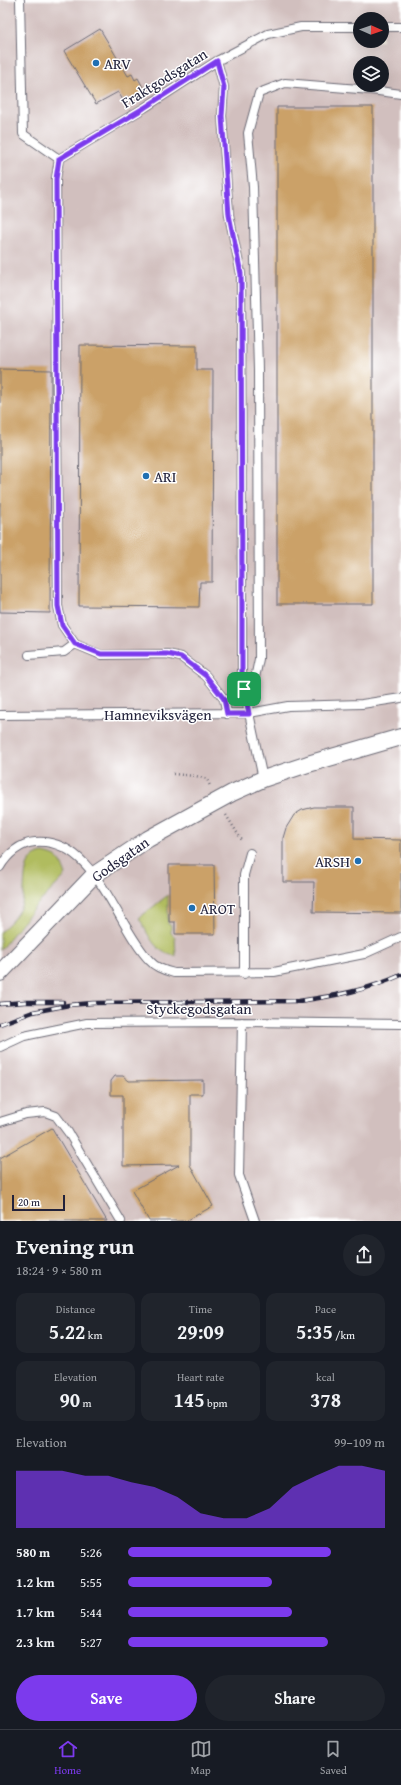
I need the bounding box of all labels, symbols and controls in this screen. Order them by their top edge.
north arrow [353,12,389,48]
map controls [353,12,389,92]
street label: Fraktgodsgatan [117,43,212,113]
place label: ARV [104,53,131,74]
button: layers [353,56,389,92]
marker: ARV [91,58,101,68]
place label: ARI [154,466,176,487]
marker: ARI [141,471,151,481]
pin [227,672,261,706]
icon: arrive [233,678,255,700]
street label: Hamneviksvägen [104,704,212,725]
street label: Godsgatan [87,831,153,886]
place label: ARSH [315,851,350,872]
marker: ARSH [353,856,363,866]
place label: AROT [200,898,236,919]
marker: AROT [187,903,197,913]
street label: Styckegodsgatan [146,998,252,1019]
scale bar [12,1193,65,1212]
text: 20 m [18,1194,40,1210]
text: Evening run [16,1230,134,1262]
button: share [343,1234,385,1276]
text: 18:24 · 9 × 580 m [16,1261,102,1280]
text: Distance [56,1301,95,1317]
text: Time [189,1301,212,1317]
text: Pace [315,1301,336,1317]
text: 5.22 [49,1317,85,1346]
text: 29:09 [177,1317,224,1346]
text: 5:35 [296,1317,333,1346]
text: km [85,1327,102,1343]
text: /km [333,1327,355,1343]
text: Elevation [54,1369,97,1385]
text: Heart rate [177,1369,224,1385]
text: kcal [316,1369,335,1385]
text: 90 [59,1385,80,1414]
text: 145 [173,1385,205,1414]
text: 378 [310,1385,341,1414]
text: m [80,1395,92,1411]
text: bpm [205,1395,228,1411]
text: Elevation [16,1433,67,1452]
text: 99–109 m [334,1433,385,1452]
text: 580 m [16,1543,50,1562]
text: 5:26 [80,1543,102,1562]
text: 1.2 km [16,1573,55,1592]
text: 5:55 [80,1573,102,1592]
text: 1.7 km [16,1603,55,1622]
text: 5:44 [80,1603,102,1622]
text: 2.3 km [16,1633,55,1652]
text: 5:27 [80,1633,102,1652]
button: Save [16,1675,197,1721]
button: Share [205,1675,385,1721]
tab: Home [54,1738,81,1778]
tab: Map [190,1738,212,1778]
tab: Saved [320,1738,347,1778]

